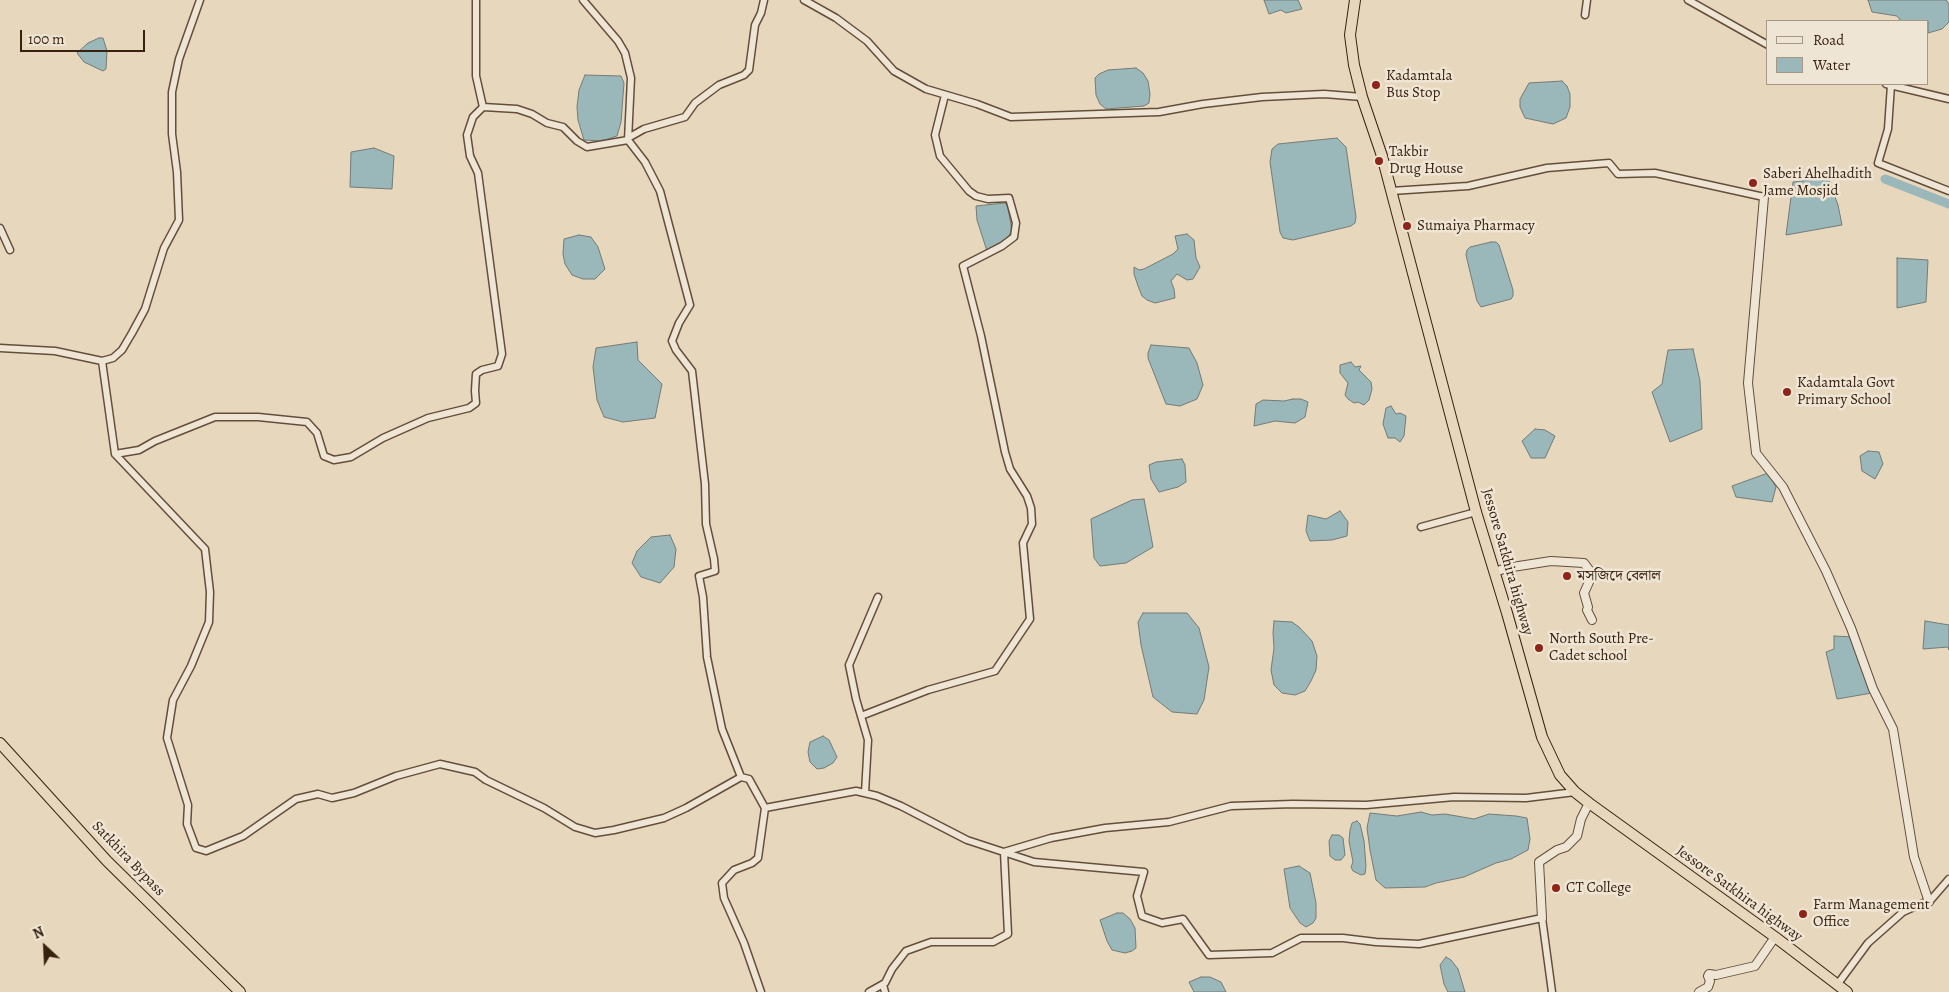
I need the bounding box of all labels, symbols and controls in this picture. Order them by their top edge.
scale bar [22,20,148,52]
legend [1766,20,1929,85]
text: 100 m [28,29,65,49]
text: Road [1813,30,1844,50]
text: Water [1813,55,1850,75]
place label: Kadamtala Bus Stop [1386,67,1452,102]
marker: Kadamtala Bus Stop [1370,79,1382,91]
place label: Takbir Drug House [1389,143,1463,178]
marker: Takbir Drug House [1373,155,1385,167]
place label: Saberi Ahelhadith Jame Mosjid [1763,165,1872,200]
marker: Saberi Ahelhadith Jame Mosjid [1747,177,1759,189]
place label: Sumaiya Pharmacy [1417,217,1535,235]
marker: Sumaiya Pharmacy [1401,220,1413,232]
place label: Kadamtala Govt Primary School [1797,374,1895,409]
marker: Kadamtala Govt Primary School [1781,386,1793,398]
street label: Jessore Satkhira highway [1477,487,1537,637]
place label: মসজিদে বেলাল [1577,567,1661,585]
marker: মসজিদে বেলাল [1561,570,1573,582]
place label: North South Pre- Cadet school [1549,630,1654,665]
marker: North South Pre- Cadet school [1533,642,1545,654]
street label: Satkhira Bypass [88,818,168,900]
street label: Jessore Satkhira highway [1672,842,1806,946]
place label: CT College [1566,879,1631,897]
marker: CT College [1550,882,1562,894]
place label: Farm Management Office [1813,896,1930,931]
marker: Farm Management Office [1797,908,1809,920]
north arrow [20,922,70,972]
text: N [30,922,47,944]

